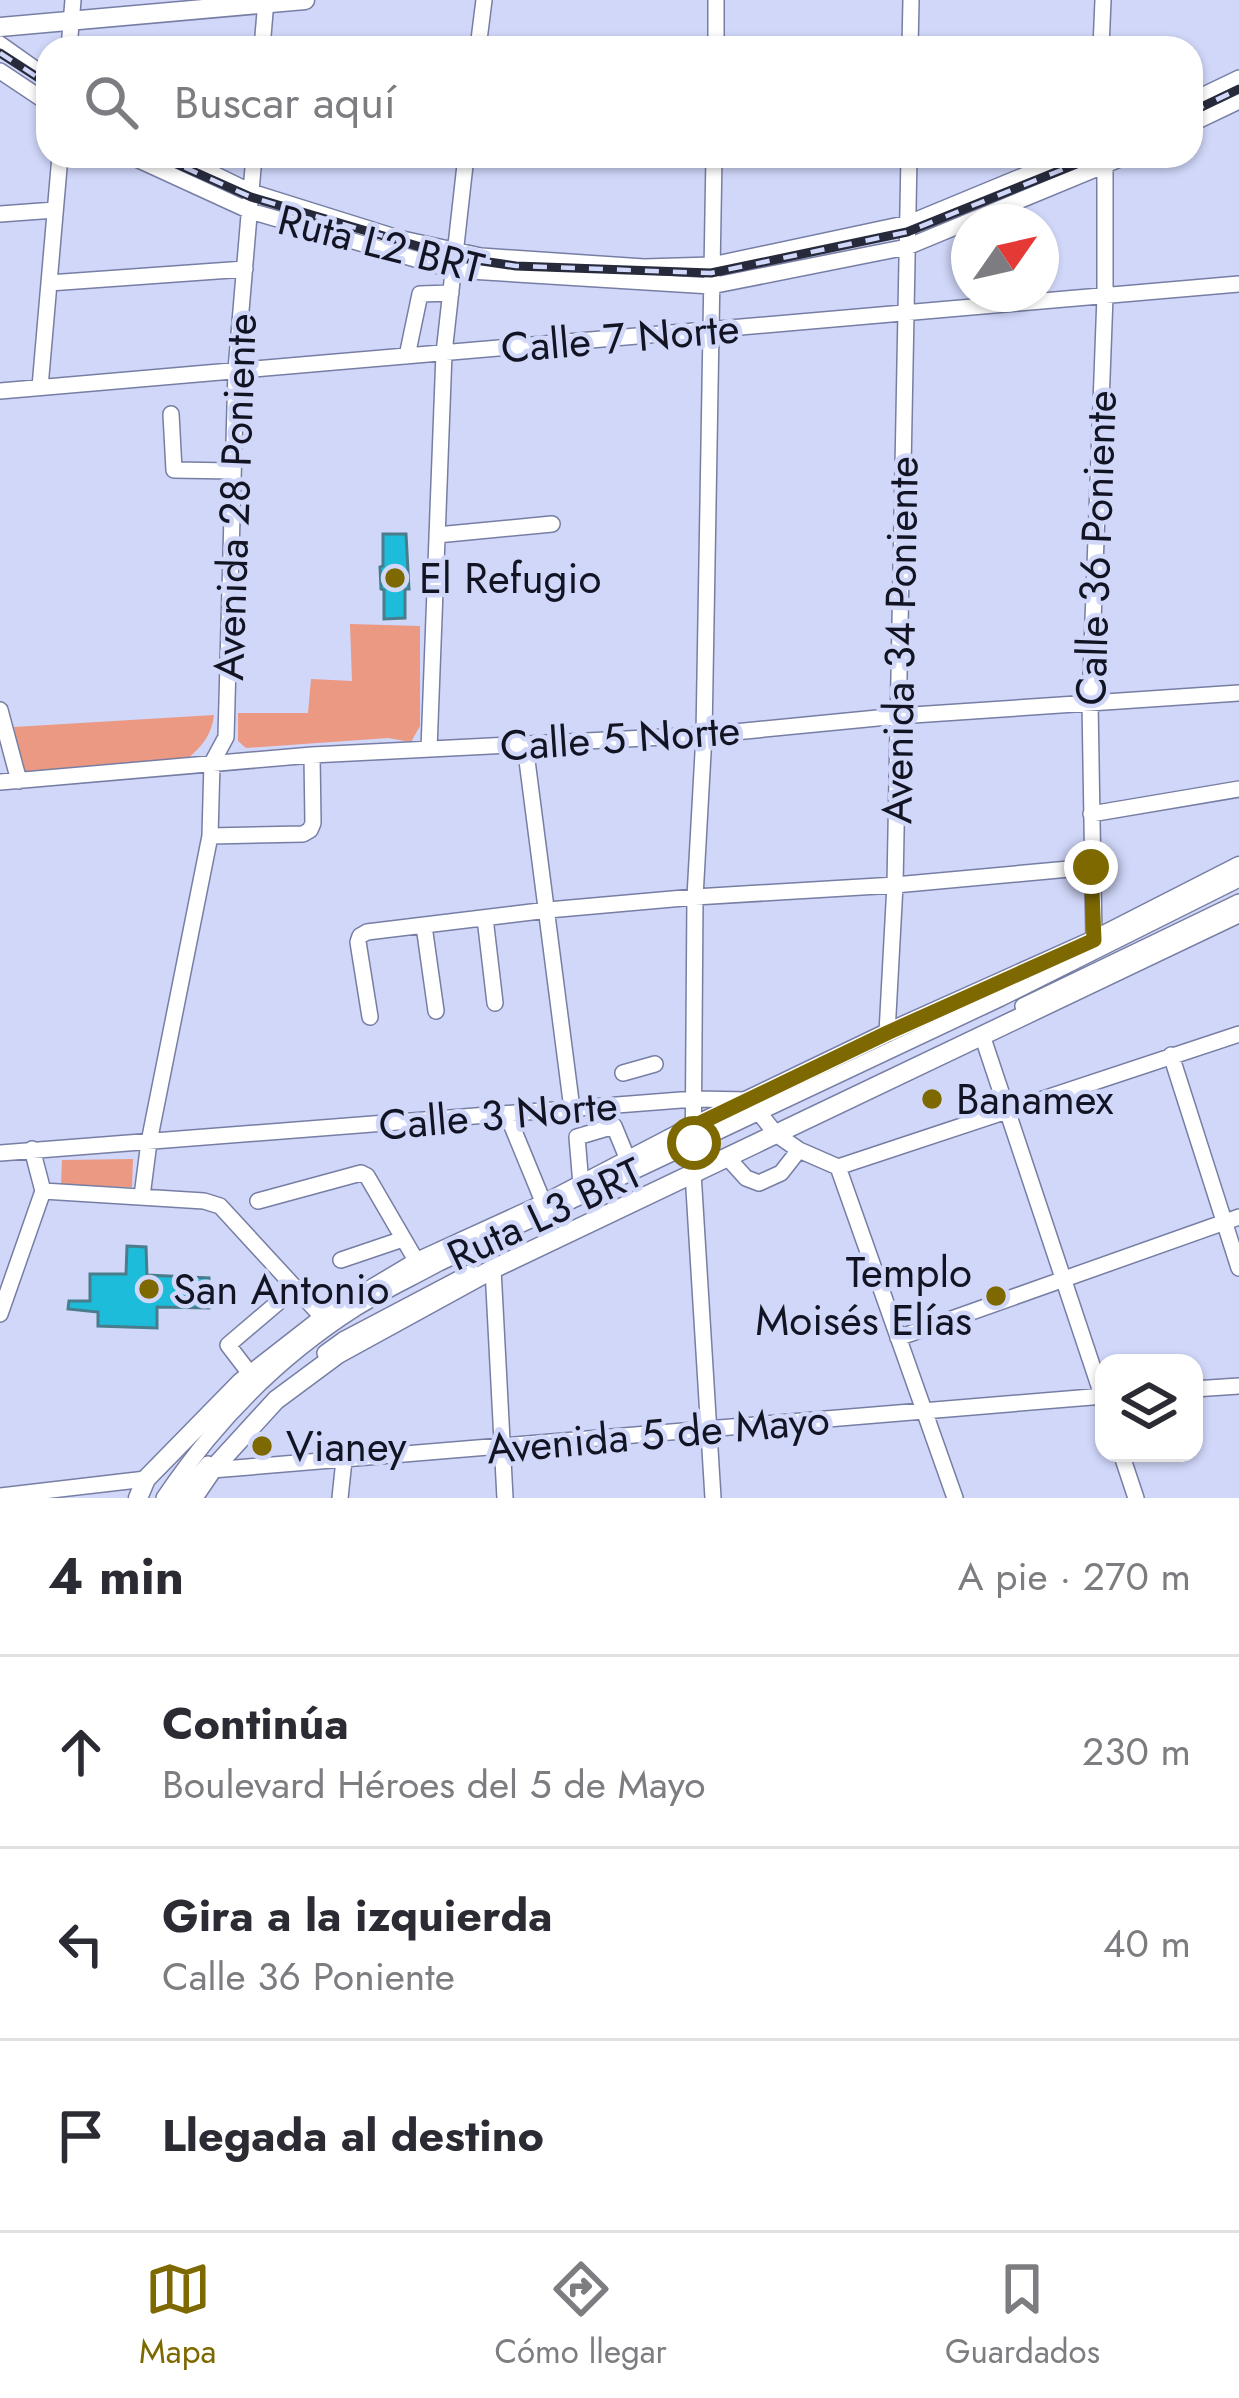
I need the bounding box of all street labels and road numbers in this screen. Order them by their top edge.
street label: Ruta L2 BRT [272,189,491,299]
street label: Calle 7 Norte [498,297,742,379]
street label: Avenida 28 Poniente [198,312,272,682]
street label: Calle 36 Poniente [1060,389,1132,707]
street label: Avenida 34 Poniente [866,456,934,824]
street label: Calle 5 Norte [498,699,742,777]
street label: Calle 3 Norte [376,1074,620,1156]
street label: Ruta L3 BRT [437,1142,653,1286]
street label: Avenida 5 de Mayo [484,1389,832,1479]

